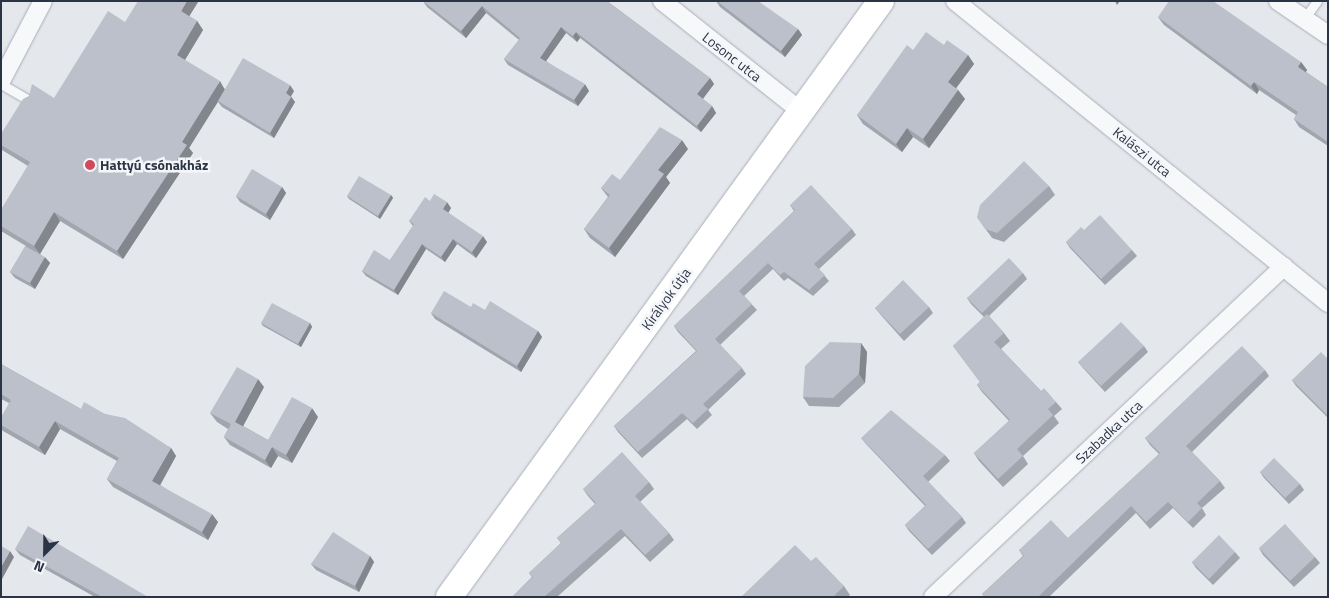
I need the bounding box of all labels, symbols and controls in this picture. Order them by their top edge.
street label: Losonc utca [699,29,765,85]
street label: Kalászi utca [1110,124,1174,180]
place label: Hattyú csónakház [100,157,208,173]
marker: Hattyú csónakház [84,159,96,171]
street label: Királyok útja [638,265,694,333]
street label: Szabadka utca [1072,397,1146,467]
north arrow [20,528,70,578]
text: N [30,556,48,579]

